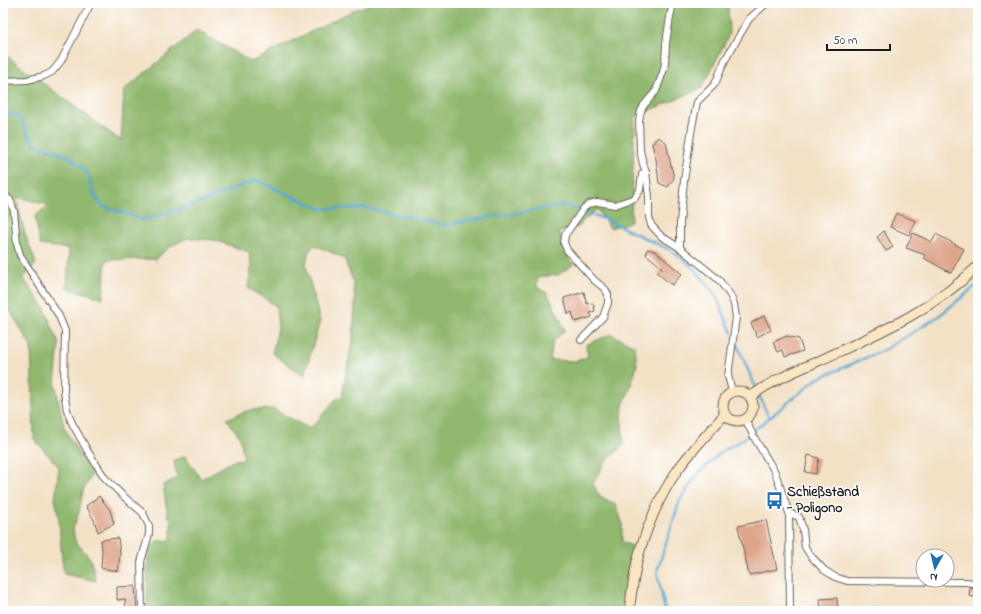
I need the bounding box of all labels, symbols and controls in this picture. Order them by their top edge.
scale bar [827,26,890,52]
text: 50 m [833,32,857,50]
place label: Schießstand - Poligono [786,482,859,521]
bus stop icon: Schießstand - Poligono [764,490,784,510]
north arrow [915,548,955,588]
text: N [929,568,939,585]

